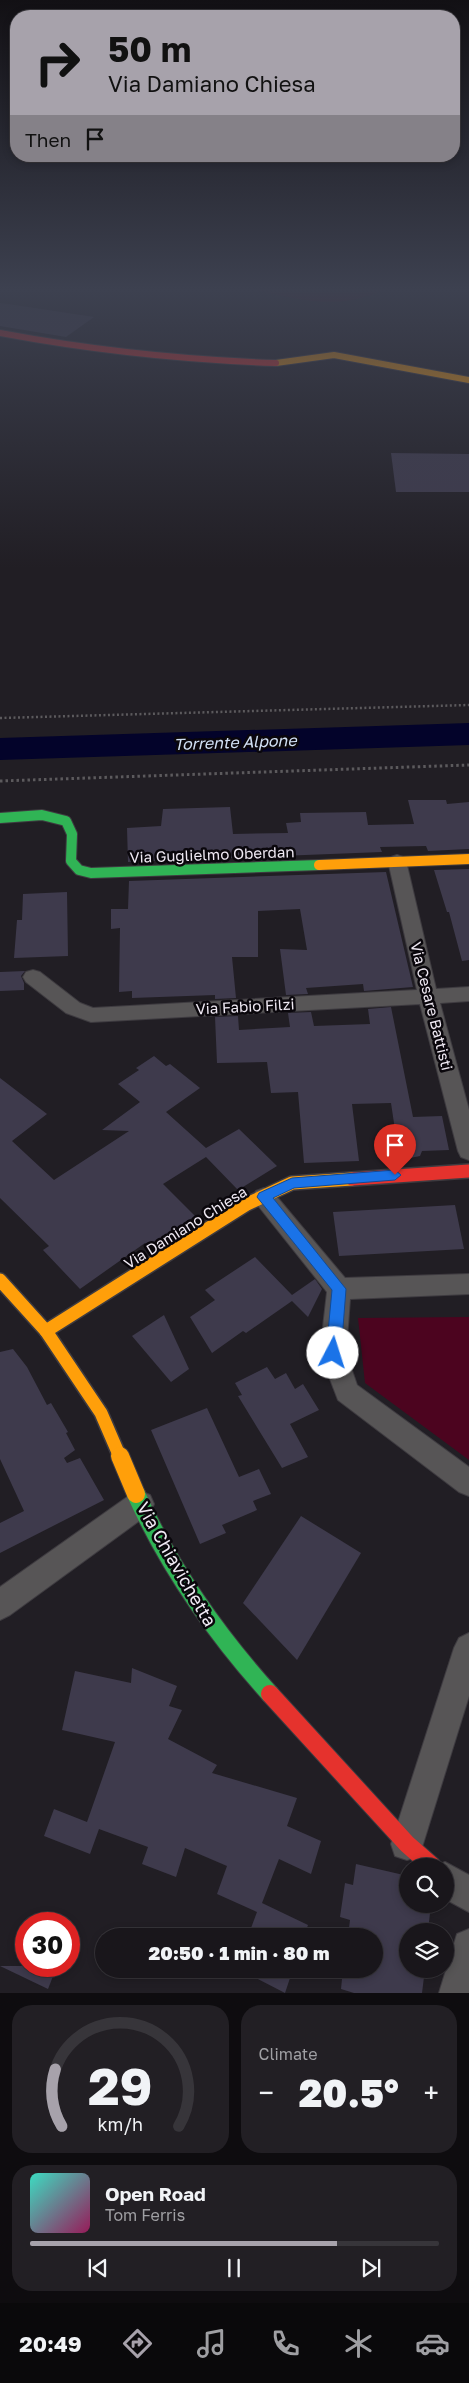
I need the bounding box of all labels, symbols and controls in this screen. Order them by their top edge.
text: 50 m [108,28,191,70]
icon: right [25,30,90,95]
text: Via Damiano Chiesa [108,70,316,97]
icon: arrive [81,125,109,153]
text: Then [25,128,71,151]
water label: Torrente Alpone [173,730,299,754]
street label: Via Guglielmo Oberdan [129,842,295,866]
street label: Via Cesare Battisti [407,940,457,1072]
street label: Via Fabio Filzi [195,994,295,1018]
pin [374,1124,416,1175]
icon: arrive [381,1131,409,1159]
street label: Via Damiano Chiesa [120,1182,250,1272]
position arrow [306,1326,358,1378]
street label: Via Chiavichetta [132,1498,222,1630]
map controls [399,1858,454,1978]
button: search [399,1858,454,1913]
speed limit sign: 30 [15,1912,80,1977]
button: layers [399,1923,454,1978]
text: 20:50 · 1 min · 80 m [148,1941,330,1964]
text: Climate [259,2044,318,2064]
text: 29 [88,2054,153,2116]
text: 20.5° [299,2070,399,2115]
text: − [259,2076,274,2109]
text: + [424,2076,439,2109]
text: km/h [98,2113,143,2135]
text: Open Road [105,2182,206,2205]
text: Tom Ferris [105,2205,185,2225]
icon: previous [84,2254,112,2282]
icon: pause [220,2254,248,2282]
icon: next [357,2254,385,2282]
icon: directions [120,2326,155,2361]
icon: music [194,2326,229,2361]
icon: phone [268,2326,303,2361]
icon: climate [341,2326,376,2361]
icon: car [415,2326,450,2361]
text: 20:49 [19,2330,82,2357]

